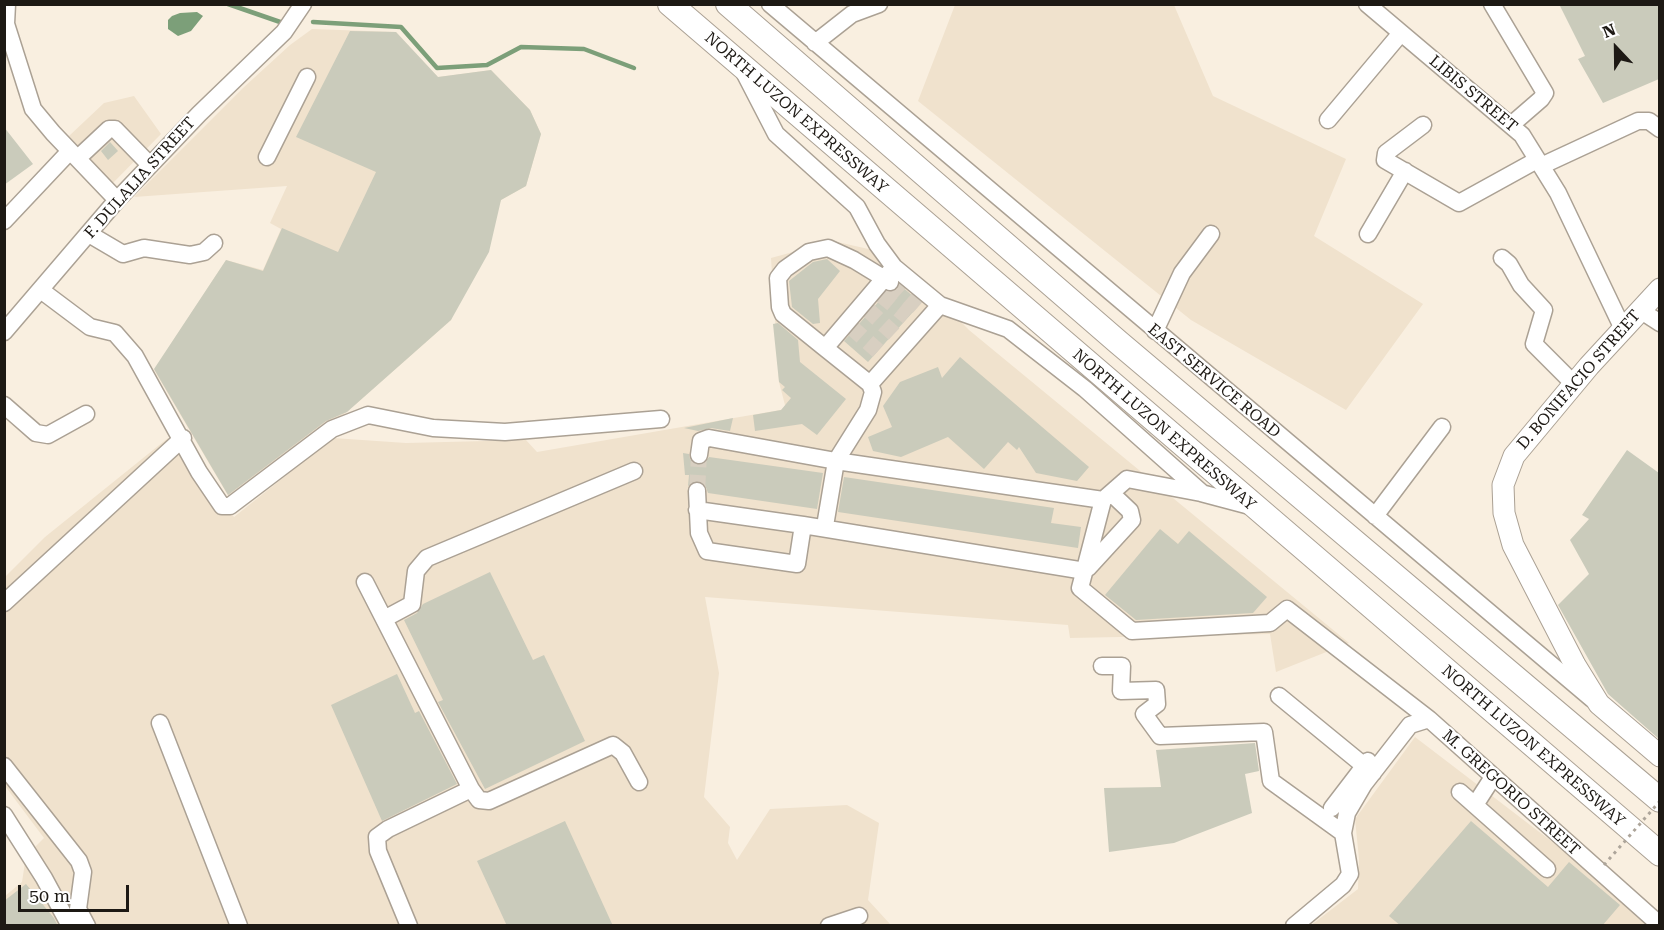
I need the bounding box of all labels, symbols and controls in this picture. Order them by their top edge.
north arrow [1586,18,1646,78]
text: N [1600,20,1618,42]
street label: NORTH LUZON EXPRESSWAY [701,28,891,198]
street label: LIBIS STREET [1425,52,1521,136]
street label: F. DULALIA STREET [81,113,199,243]
street label: D. BONIFACIO STREET [1513,306,1645,454]
street label: EAST SERVICE ROAD [1144,320,1284,442]
street label: NORTH LUZON EXPRESSWAY [1069,345,1259,515]
street label: NORTH LUZON EXPRESSWAY [1438,661,1628,831]
street label: M. GREGORIO STREET [1438,726,1584,860]
scale bar [21,873,132,911]
text: 50 m [29,885,70,906]

